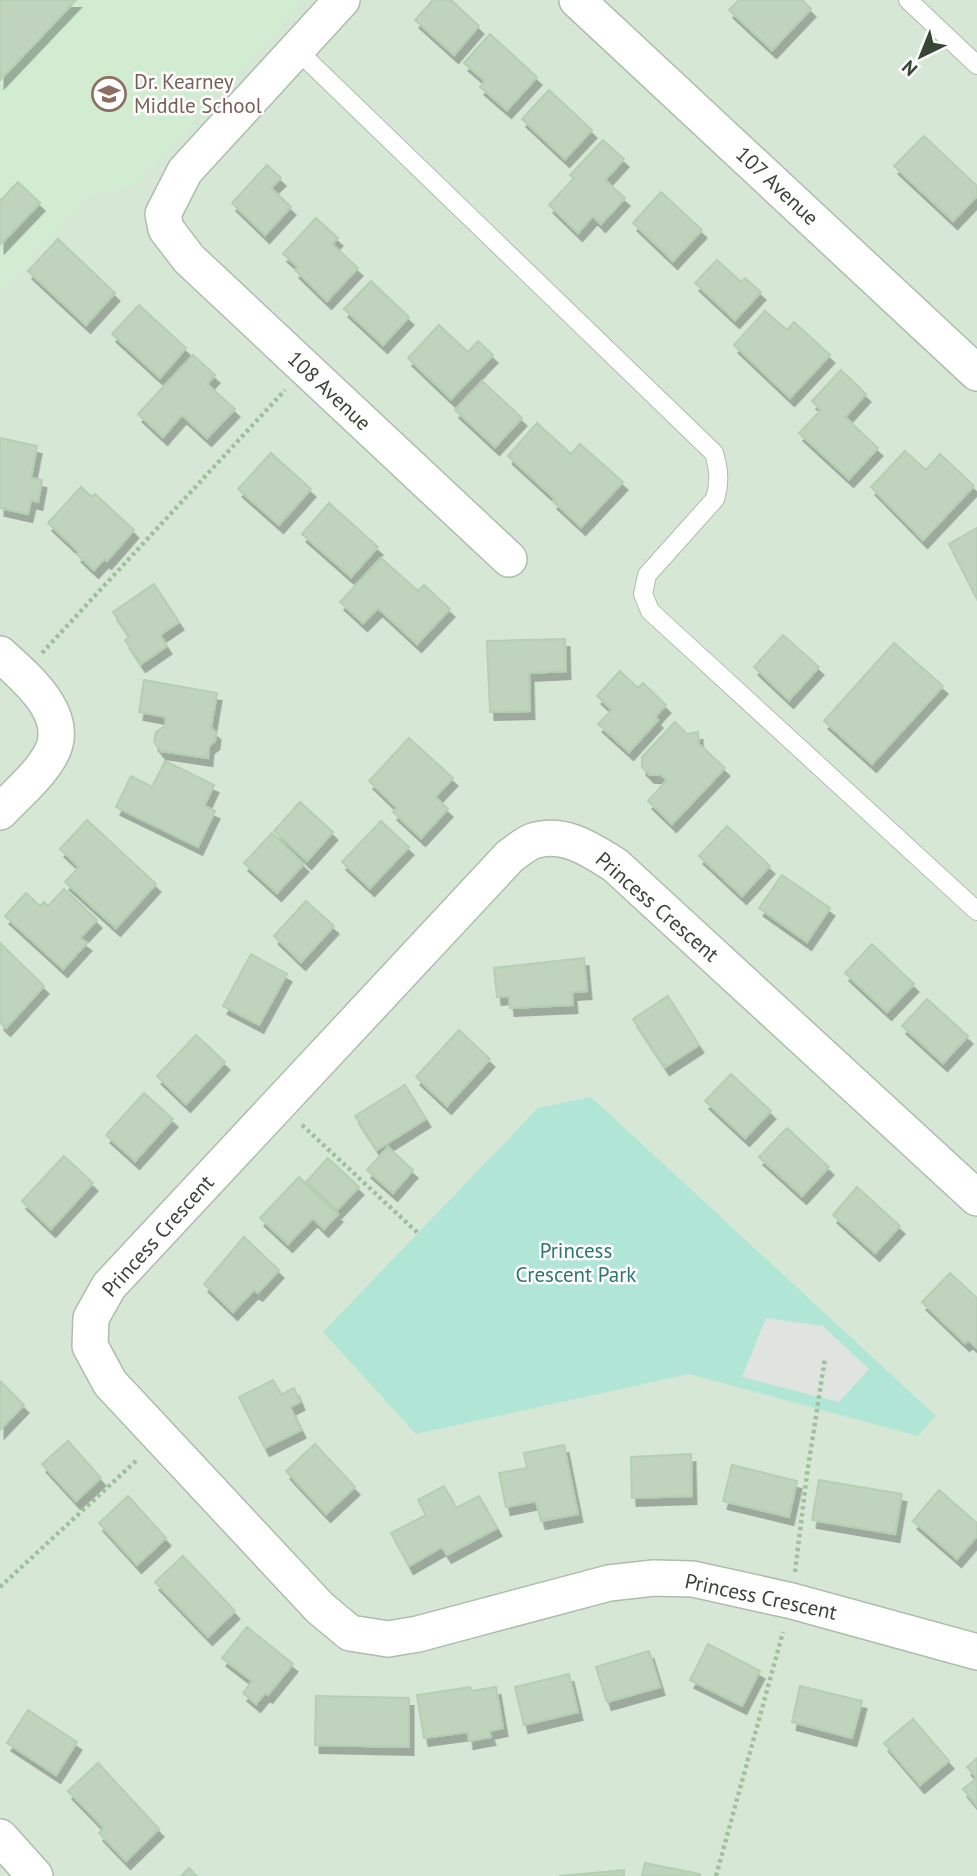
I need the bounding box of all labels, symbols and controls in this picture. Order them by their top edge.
north arrow [886,21,956,91]
text: N [897,55,922,81]
place label: Dr. Kearney Middle School [134,68,262,119]
school or university icon: Dr. Kearney Middle School [90,75,128,113]
street label: 107 Avenue [730,140,824,231]
street label: 108 Avenue [282,345,377,436]
street label: Princess Crescent [590,846,725,968]
street label: Princess Crescent [96,1169,219,1302]
park label: Princess Crescent Park [516,1237,636,1288]
street label: Princess Crescent [683,1567,840,1626]

